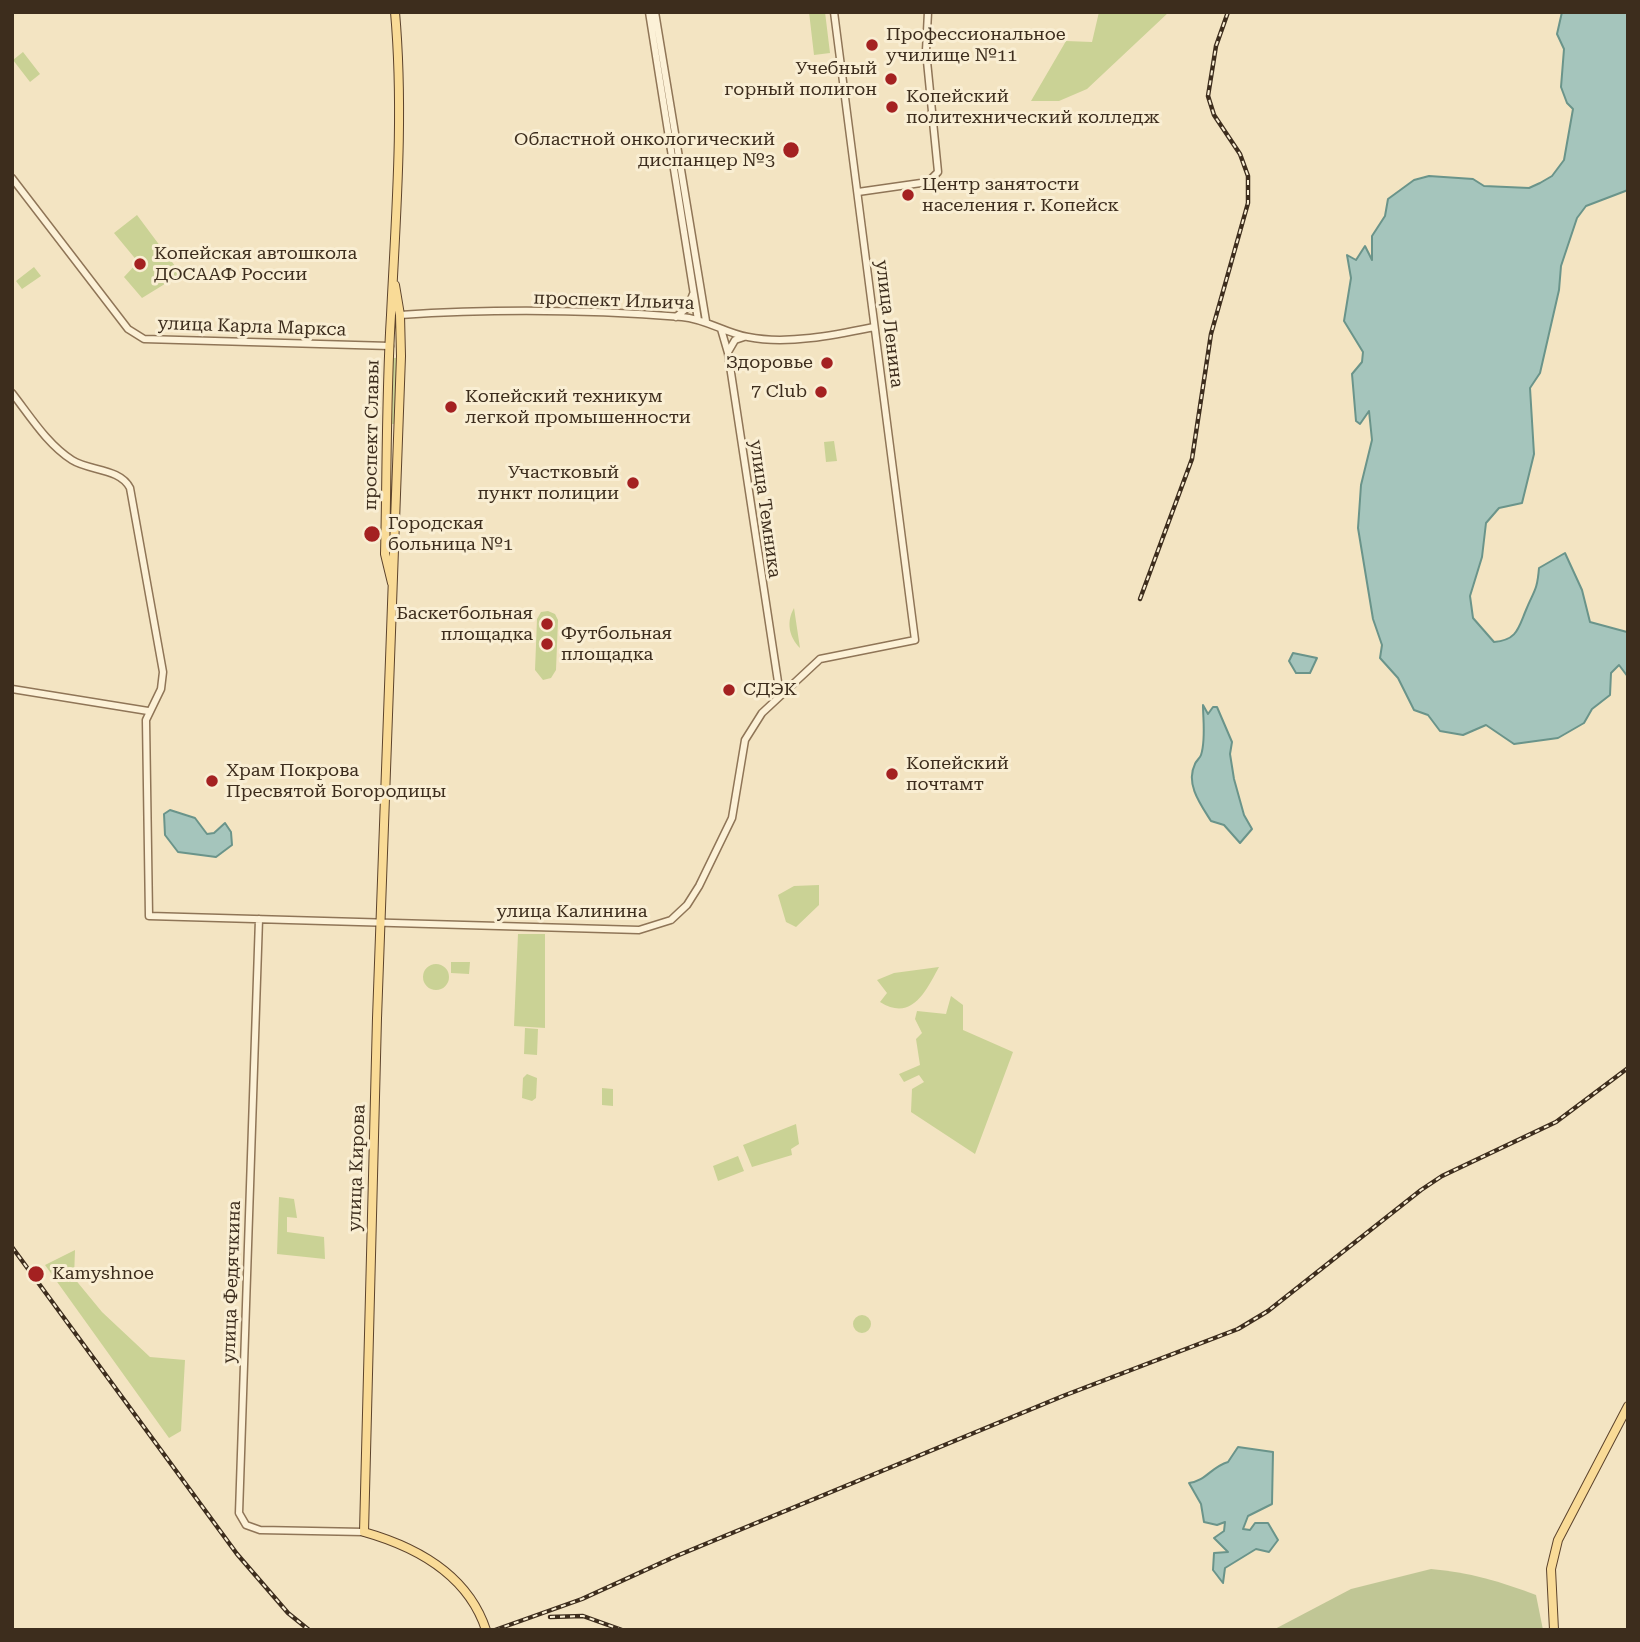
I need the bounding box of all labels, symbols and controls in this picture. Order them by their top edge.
place label: Профессиональное училище №11 [886,24,1066,66]
marker: Профессиональное училище №11 [864,37,880,53]
place label: Учебный горный полигон [724,58,877,100]
marker: Учебный горный полигон [883,71,899,87]
place label: Копейский политехнический колледж [906,86,1160,128]
marker: Копейский политехнический колледж [884,99,900,115]
place label: Областной онкологический диспанцер №3 [514,129,775,172]
marker: Областной онкологический диспанцер №3 [781,140,801,160]
place label: Центр занятости населения г. Копейск [922,174,1119,216]
marker: Центр занятости населения г. Копейск [900,187,916,203]
place label: Копейская автошкола ДОСААФ России [154,243,357,286]
marker: Копейская автошкола ДОСААФ России [132,256,148,272]
street label: улица Ленина [870,259,908,389]
street label: проспект Ильича [533,287,695,315]
street label: улица Карла Маркса [157,313,347,341]
place label: Здоровье [726,352,813,374]
marker: Здоровье [819,355,835,371]
street label: проспект Славы [360,359,384,511]
place label: 7 Club [751,381,807,403]
marker: 7 Club [813,384,829,400]
place label: Копейский техникум легкой промышенности [465,386,691,428]
marker: Копейский техникум легкой промышенности [443,399,459,415]
street label: улица Темника [745,439,785,579]
place label: Участковый пункт полиции [478,462,619,504]
marker: Участковый пункт полиции [625,475,641,491]
place label: Городская больница №1 [388,513,513,556]
marker: Городская больница №1 [362,524,382,544]
place label: Баскетбольная площадка [396,603,533,646]
marker: Баскетбольная площадка [539,616,555,632]
place label: Футбольная площадка [561,623,672,666]
marker: Футбольная площадка [539,636,555,652]
place label: СДЭК [743,679,797,701]
marker: СДЭК [721,682,737,698]
place label: Копейский почтамт [906,753,1009,796]
place label: Храм Покрова Пресвятой Богородицы [226,760,446,802]
marker: Копейский почтамт [884,766,900,782]
marker: Храм Покрова Пресвятой Богородицы [204,773,220,789]
street label: улица Калинина [496,901,648,923]
street label: улица Кирова [344,1104,370,1232]
street label: улица Федячкина [218,1200,246,1364]
place label: Kamyshnoe [52,1263,154,1285]
marker: Kamyshnoe [26,1264,46,1284]

